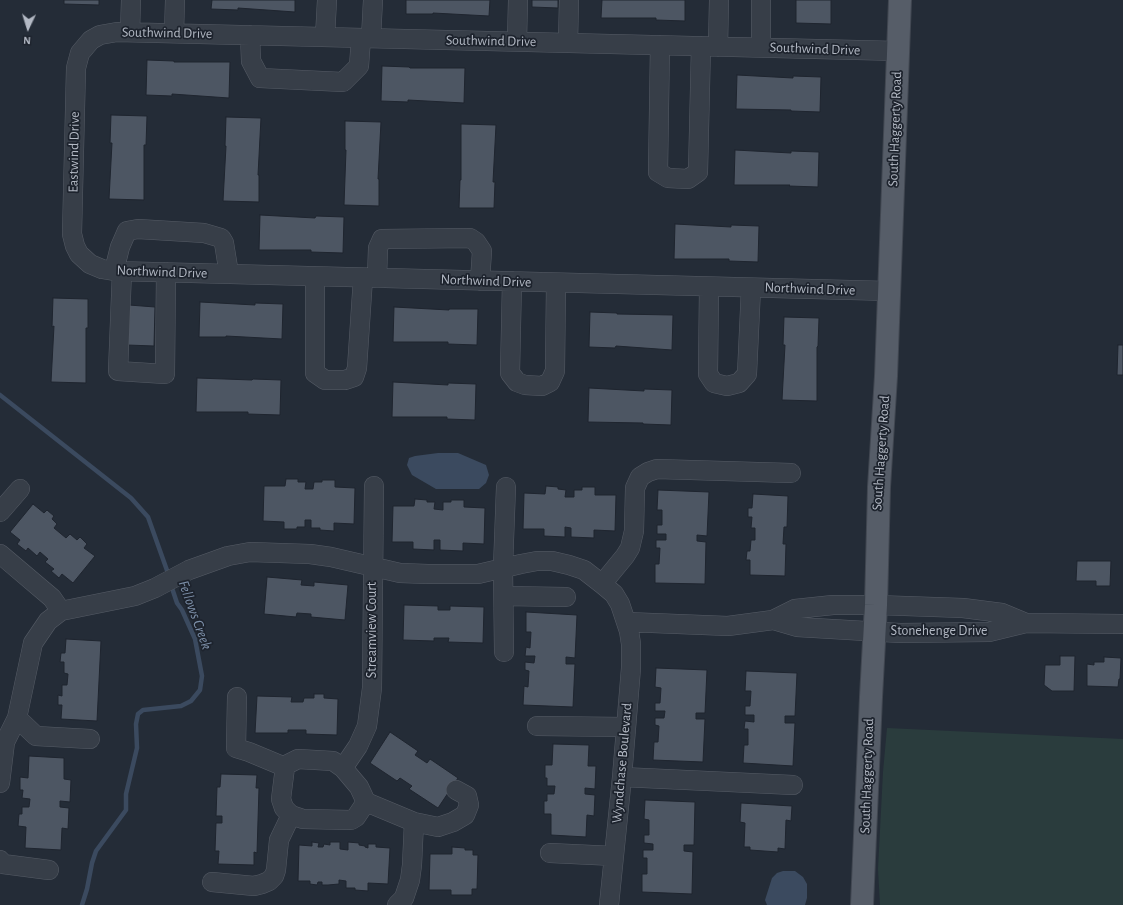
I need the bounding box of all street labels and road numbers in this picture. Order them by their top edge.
street label: Southwind Drive [122,24,212,42]
street label: Southwind Drive [446,32,536,50]
street label: Southwind Drive [769,39,861,59]
street label: South Haggerty Road [885,71,905,187]
street label: Eastwind Drive [65,111,83,193]
street label: Northwind Drive [116,262,208,282]
street label: Northwind Drive [440,271,532,291]
street label: Northwind Drive [764,279,856,299]
street label: South Haggerty Road [869,395,893,511]
street label: Streamview Court [364,582,380,678]
street label: Stonehenge Drive [891,623,987,639]
street label: Wyndchase Boulevard [608,702,636,824]
street label: South Haggerty Road [857,718,877,834]

